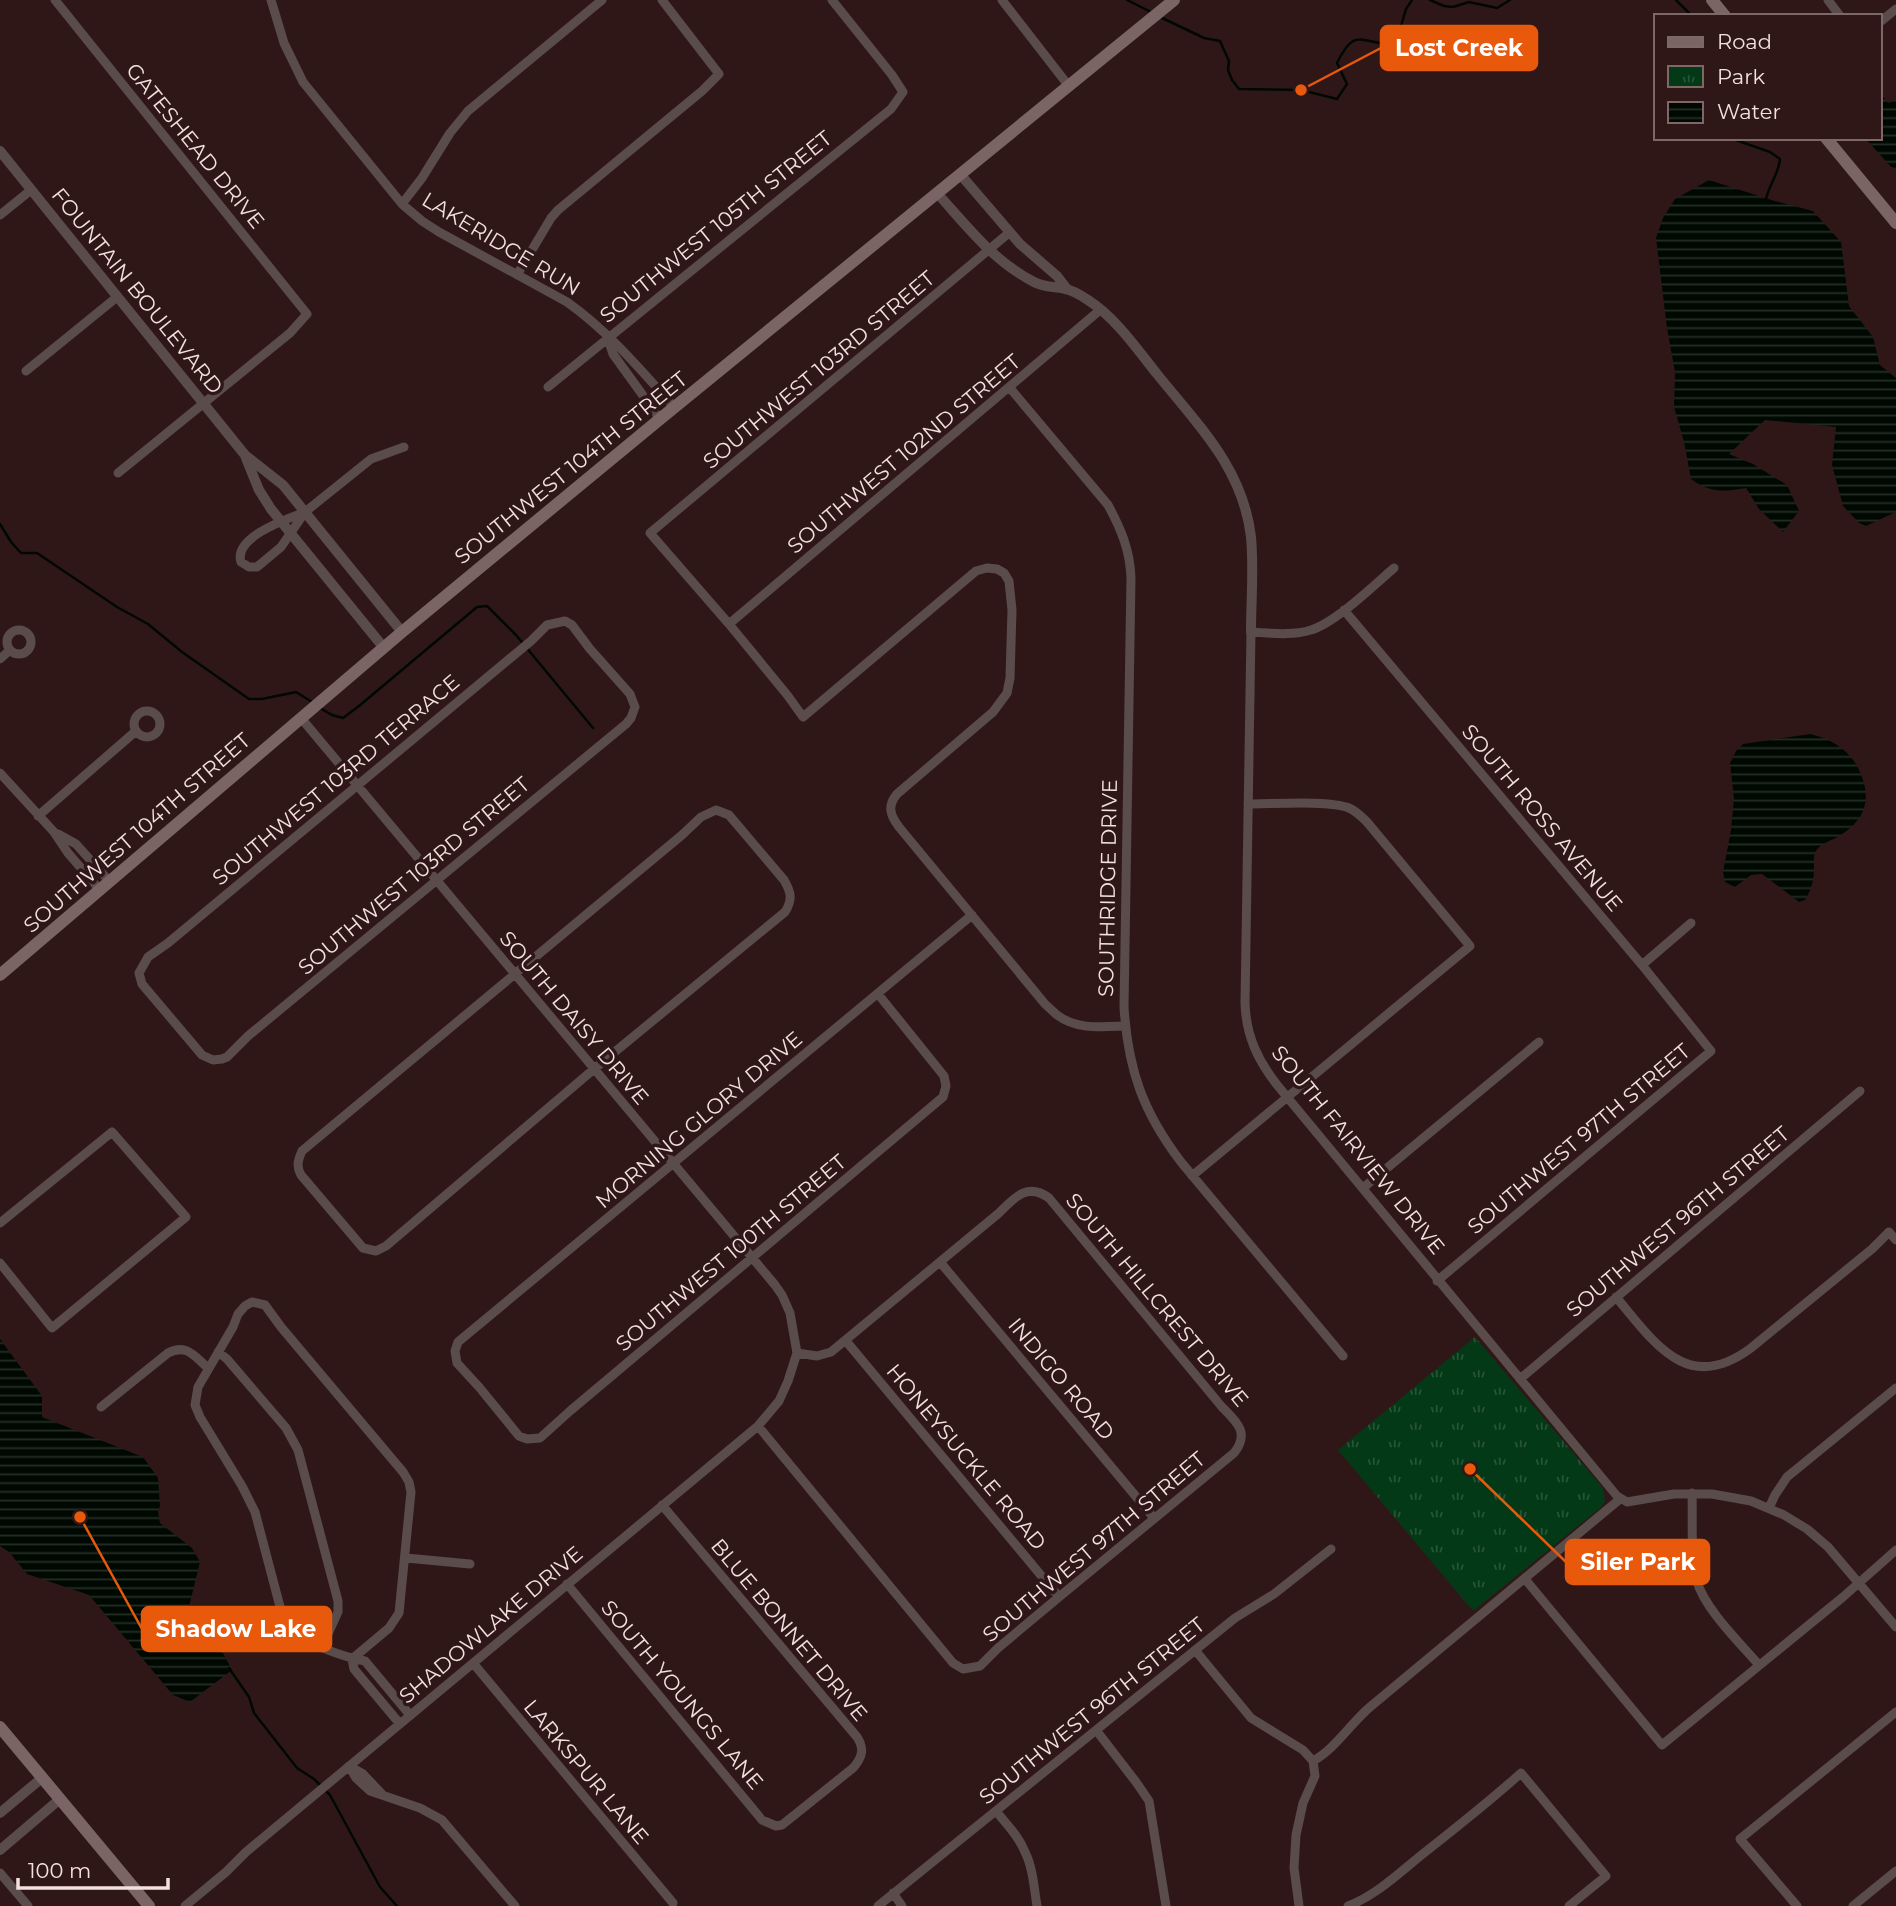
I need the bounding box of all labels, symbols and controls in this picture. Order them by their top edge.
legend [1654,14,1882,140]
callout: Lost Creek [1381,26,1537,70]
text: Road [1717,29,1772,54]
text: Lost Creek [1395,34,1524,62]
street label: GATESHEAD DRIVE [121,58,270,233]
text: Park [1717,64,1765,89]
text: Water [1717,99,1781,124]
street label: SOUTHWEST 105TH STREET [595,125,837,328]
street label: FOUNTAIN BOULEVARD [47,183,228,399]
street label: LAKERIDGE RUN [418,187,585,301]
street label: SOUTHWEST 103RD STREET [698,265,939,474]
street label: SOUTHWEST 102ND STREET [782,349,1025,558]
street label: SOUTHWEST 104TH STREET [449,366,692,569]
street label: SOUTHWEST 103RD TERRACE [207,669,464,890]
street label: SOUTH ROSS AVENUE [1457,719,1628,916]
street label: SOUTHWEST 104TH STREET [18,727,255,938]
street label: SOUTHWEST 103RD STREET [293,771,534,980]
street label: SOUTHRIDGE DRIVE [1093,779,1122,997]
street label: SOUTH DAISY DRIVE [495,926,654,1109]
street label: MORNING GLORY DRIVE [590,1026,807,1213]
street label: SOUTHWEST 97TH STREET [1462,1038,1695,1239]
street label: SOUTH FAIRVIEW DRIVE [1267,1040,1450,1259]
street label: SOUTHWEST 96TH STREET [1561,1121,1794,1322]
street label: SOUTHWEST 100TH STREET [611,1149,851,1356]
street label: SOUTH HILLCREST DRIVE [1061,1188,1254,1411]
street label: INDIGO ROAD [1003,1313,1120,1445]
street label: HONEYSUCKLE ROAD [881,1359,1051,1555]
street label: SOUTHWEST 97TH STREET [977,1446,1210,1647]
street label: BLUE BONNET DRIVE [706,1533,873,1726]
callout: Siler Park [1566,1540,1709,1584]
street label: SHADOWLAKE DRIVE [394,1541,587,1709]
text: Siler Park [1580,1548,1696,1576]
street label: SOUTH YOUNGS LANE [596,1595,769,1794]
callout: Shadow Lake [142,1607,331,1651]
street label: SOUTHWEST 96TH STREET [974,1612,1210,1809]
text: Shadow Lake [156,1615,316,1643]
street label: LARKSPUR LANE [519,1694,654,1849]
scale bar [18,1846,168,1890]
text: 100 m [28,1858,91,1883]

